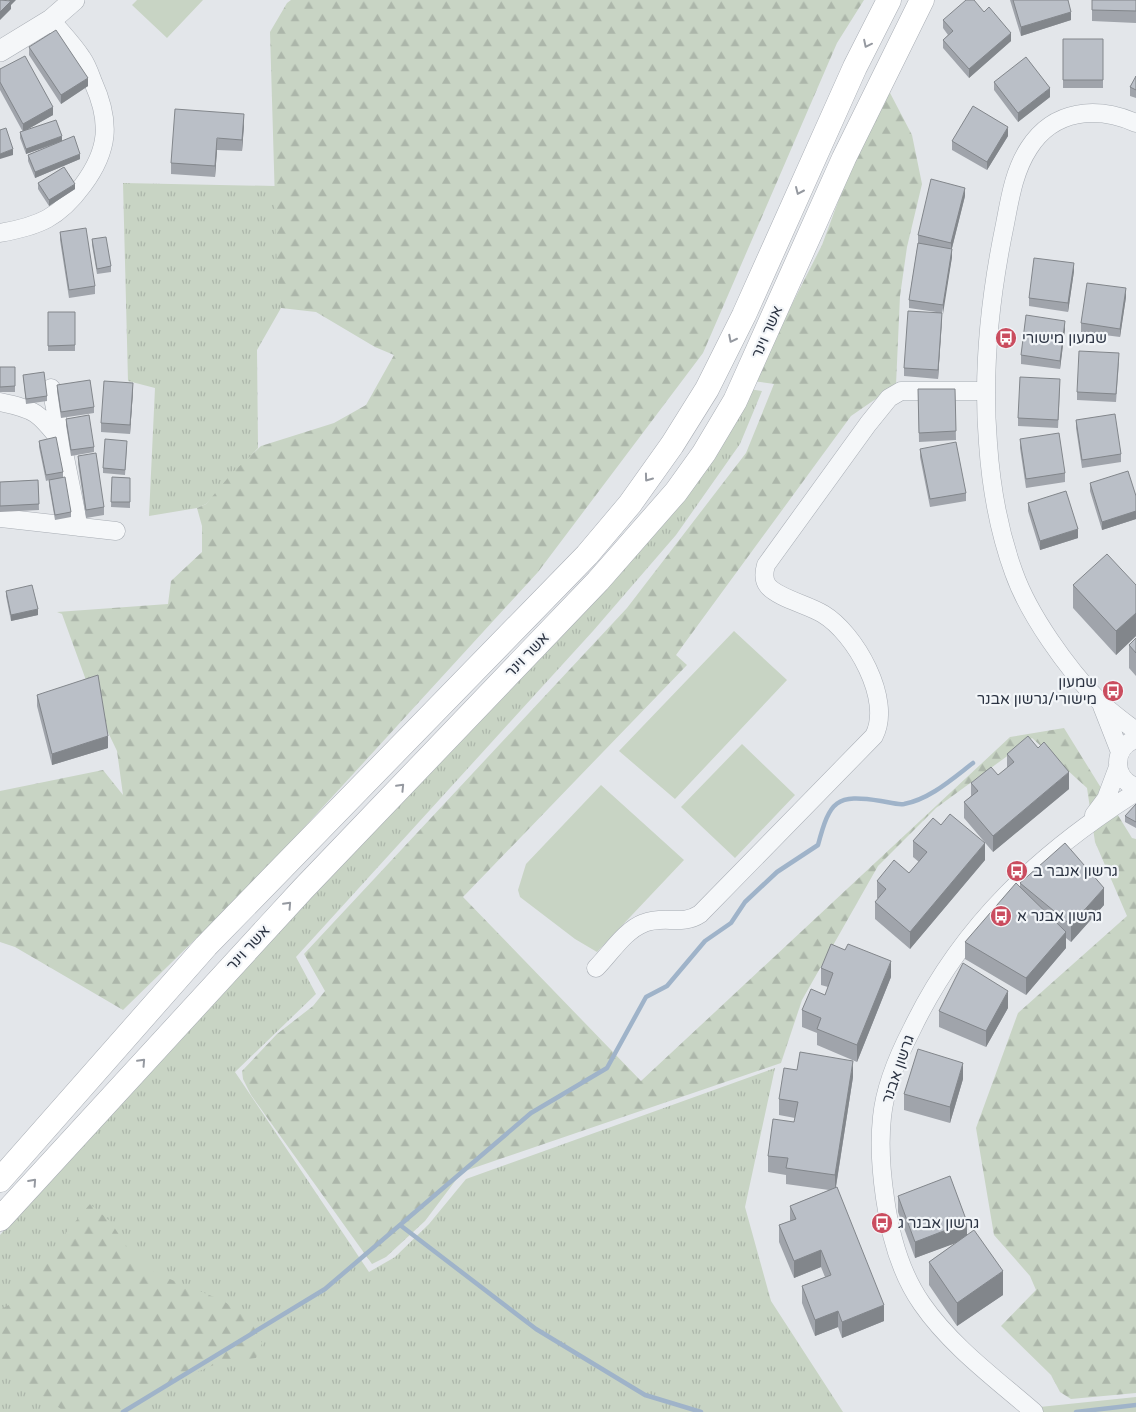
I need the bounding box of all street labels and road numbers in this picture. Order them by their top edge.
street label: אשר וינר [747,303,787,361]
street label: אשר וינר [501,629,553,681]
street label: אשר וינר [222,921,274,974]
street label: גרשון אבנר [878,1032,918,1106]

